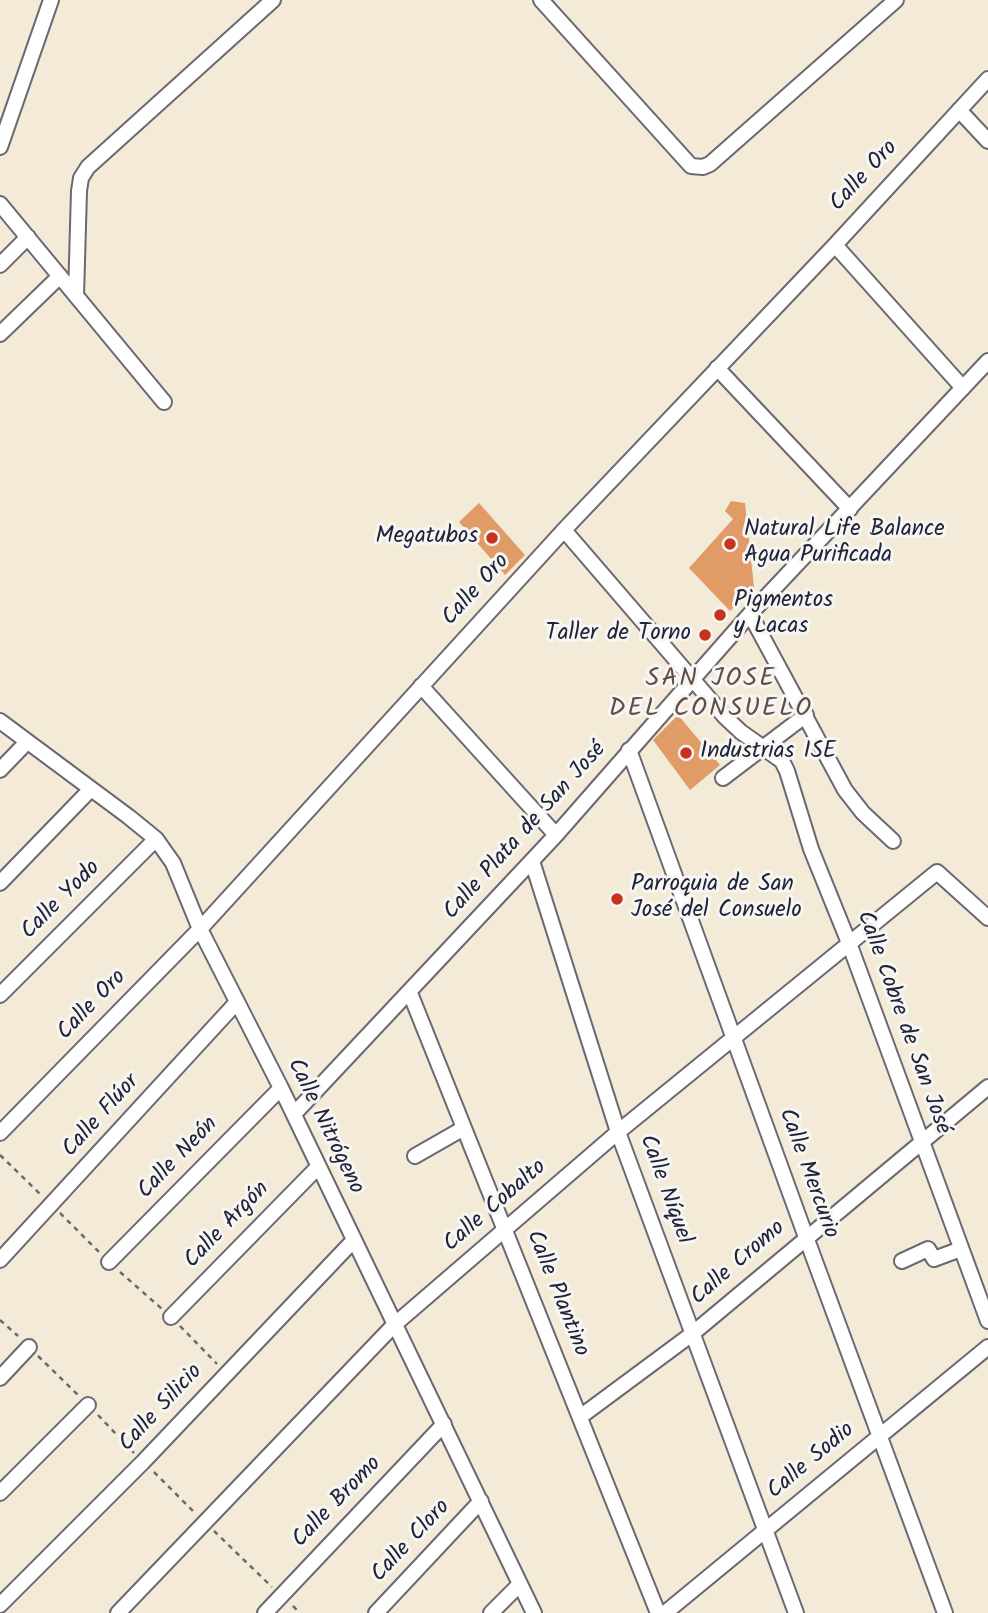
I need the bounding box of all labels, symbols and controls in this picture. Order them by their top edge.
street label: Calle Oro [825,136,905,218]
place label: Natural Life Balance Agua Purificada [744,517,945,571]
place label: Megatubos [376,524,478,552]
marker: Megatubos [484,530,500,546]
marker: Natural Life Balance Agua Purificada [722,536,738,552]
street label: Calle Oro [437,549,517,633]
place label: Pigmentos y Lacas [734,588,833,642]
marker: Pigmentos y Lacas [712,607,728,623]
place label: Taller de Torno [545,621,691,649]
marker: Taller de Torno [697,627,713,643]
district label: SAN JOSE DEL CONSUELO [610,665,812,726]
street label: Calle Plata de San José [439,737,613,927]
place label: Industrias ISE [700,739,836,767]
marker: Industrias ISE [678,745,694,761]
street label: Calle Yodo [17,856,107,946]
place label: Parroquia de San José del Consuelo [631,872,802,926]
marker: Parroquia de San José del Consuelo [609,891,625,907]
street label: Calle Cobre de San José [849,908,955,1138]
street label: Calle Oro [53,965,133,1047]
street label: Calle Nitrógeno [279,1055,369,1199]
street label: Calle Flúor [58,1070,146,1164]
street label: Calle Mercurio [771,1105,843,1243]
street label: Calle Neón [133,1112,225,1206]
street label: Calle Níquel [631,1132,697,1248]
street label: Calle Cobalto [439,1155,553,1259]
street label: Calle Argón [180,1177,276,1275]
street label: Calle Cromo [686,1216,792,1312]
street label: Calle Plantino [518,1227,594,1361]
street label: Calle Silicio [114,1359,210,1459]
street label: Calle Sodio [763,1418,861,1506]
street label: Calle Bromo [287,1451,389,1555]
street label: Calle Cloro [367,1495,457,1589]

